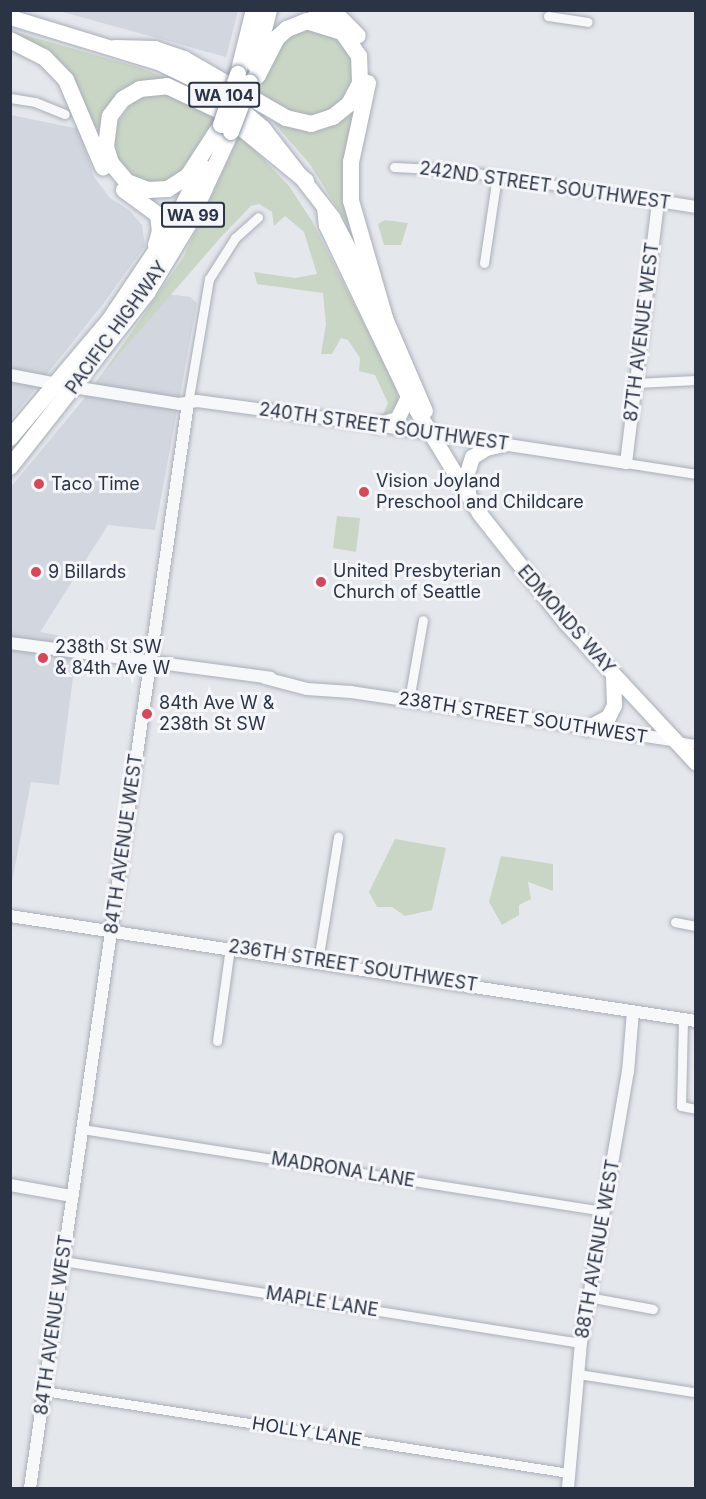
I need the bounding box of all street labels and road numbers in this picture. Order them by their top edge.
road number: WA 104 [188,82,260,108]
street label: 242ND STREET SOUTHWEST [418,158,672,214]
road number: WA 99 [160,202,226,228]
street label: 87TH AVENUE WEST [620,241,664,423]
street label: PACIFIC HIGHWAY [62,257,172,399]
street label: 240TH STREET SOUTHWEST [258,399,510,455]
street label: EDMONDS WAY [513,561,619,679]
street label: 238TH STREET SOUTHWEST [397,688,649,748]
street label: 84TH AVENUE WEST [101,752,147,936]
street label: 236TH STREET SOUTHWEST [227,936,479,996]
street label: MADRONA LANE [270,1148,416,1192]
street label: 88TH AVENUE WEST [572,1158,624,1340]
street label: 84TH AVENUE WEST [31,1233,77,1417]
street label: MAPLE LANE [264,1282,380,1322]
street label: HOLLY LANE [250,1413,364,1451]

